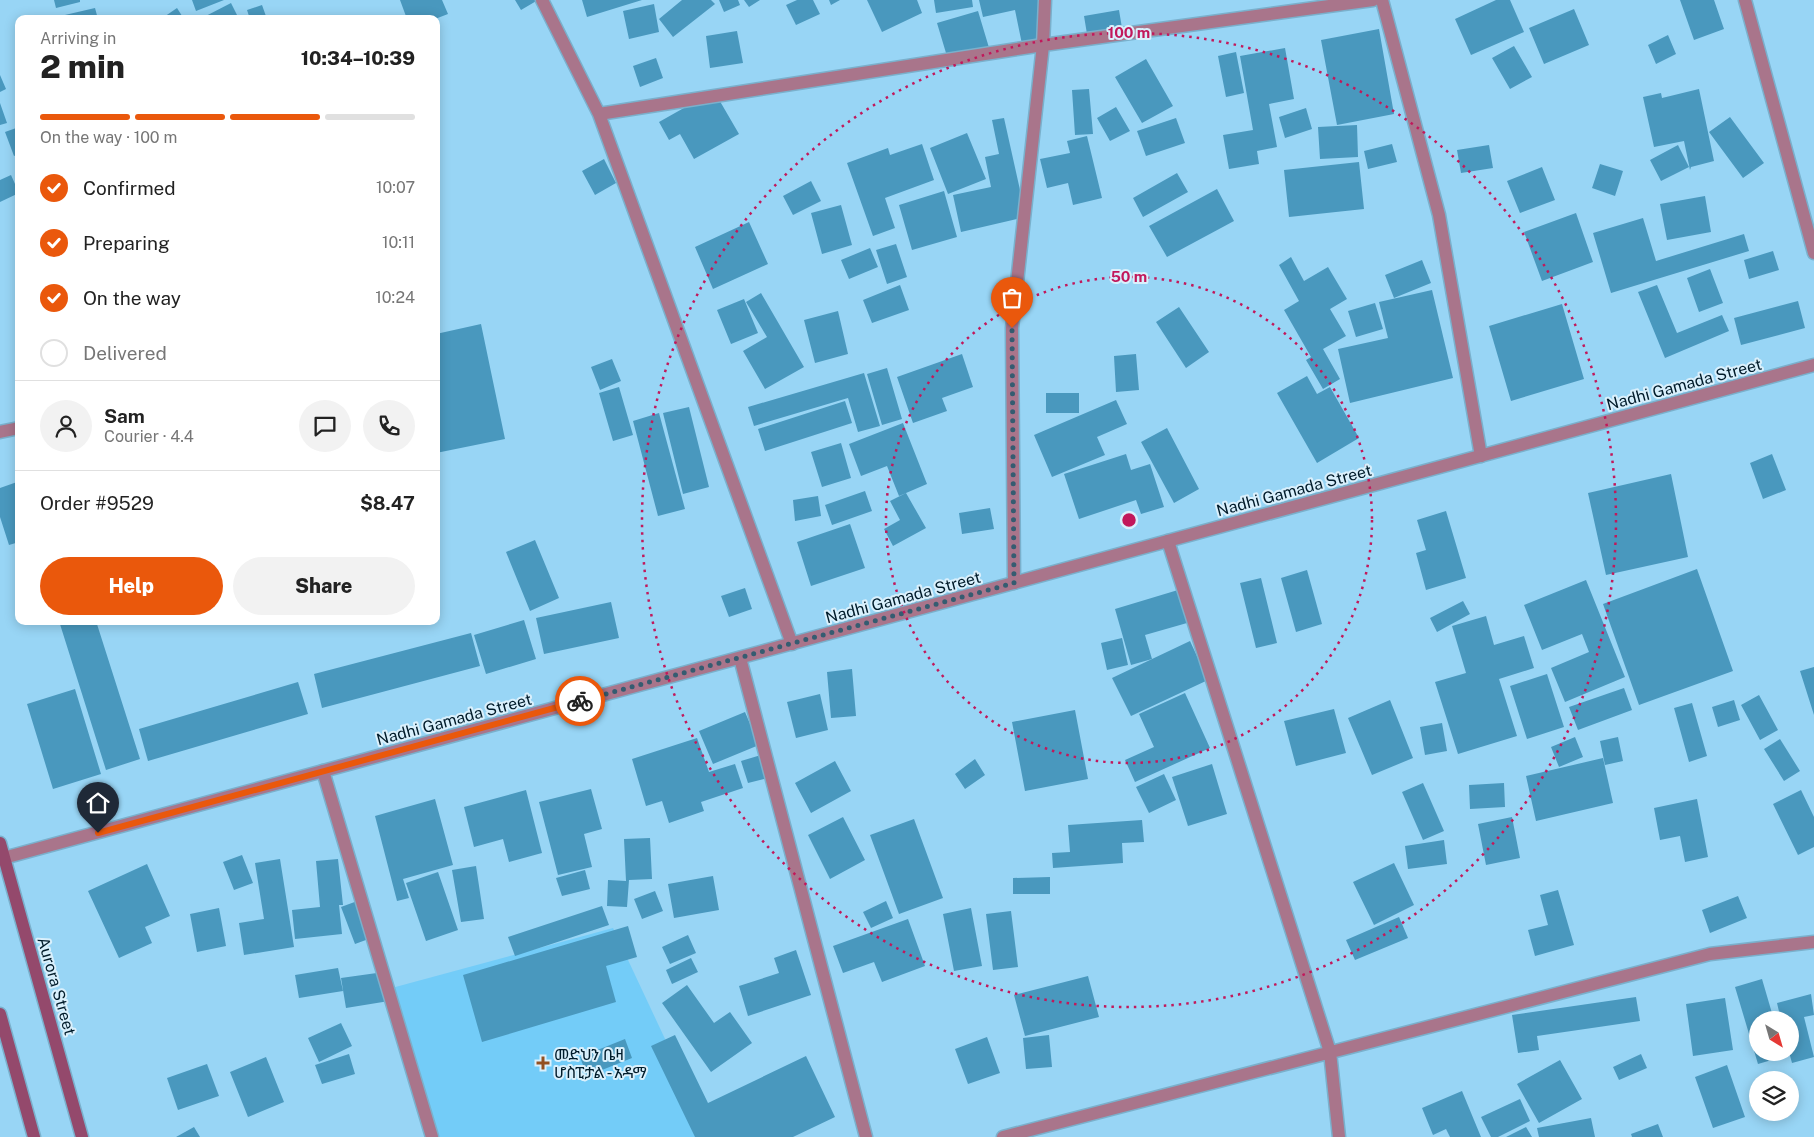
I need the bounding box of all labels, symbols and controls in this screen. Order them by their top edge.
text: 100 m [1108,24,1150,41]
text: Arriving in [40,29,116,48]
text: 10:34–10:39 [301,47,415,69]
text: 2 min [40,48,125,85]
text: On the way · 100 m [40,128,177,147]
icon: check [40,174,68,202]
text: Confirmed [83,177,176,199]
text: 10:07 [376,178,415,197]
icon: check [40,229,68,257]
text: Preparing [83,232,170,254]
text: 10:11 [382,233,415,252]
text: 50 m [1111,268,1147,285]
pin [991,277,1033,328]
icon: check [40,284,68,312]
icon: bag [998,284,1026,312]
text: On the way [83,287,181,309]
text: 10:24 [375,288,415,307]
text: Delivered [83,342,167,364]
street label: Nadhi Gamada Street [1604,355,1764,414]
button: person [40,400,92,452]
button: chat [299,400,351,452]
button: phone [363,400,415,452]
text: Sam [104,405,145,427]
text: Courier · 4.4 [104,427,194,446]
street label: Nadhi Gamada Street [1214,461,1374,520]
text: Order #9529 [40,492,154,514]
text: $8.47 [360,492,415,514]
centre of rings [1120,511,1138,529]
button: Help [40,557,223,615]
button: Share [233,557,415,615]
street label: Nadhi Gamada Street [823,568,983,627]
courier [555,676,605,726]
icon: bike [566,687,594,715]
street label: Nadhi Gamada Street [374,690,534,749]
pin [77,782,119,833]
icon: home [84,789,112,817]
street label: Aurora Street [33,935,80,1037]
north arrow [1749,1011,1799,1061]
map controls [1749,1011,1799,1121]
place label: መድህን ቤዛ ሆስፒታል - አዳማ [554,1045,647,1082]
marker: መድህን ቤዛ ሆስፒታል - አዳማ [536,1056,550,1070]
button: layers [1749,1071,1799,1121]

